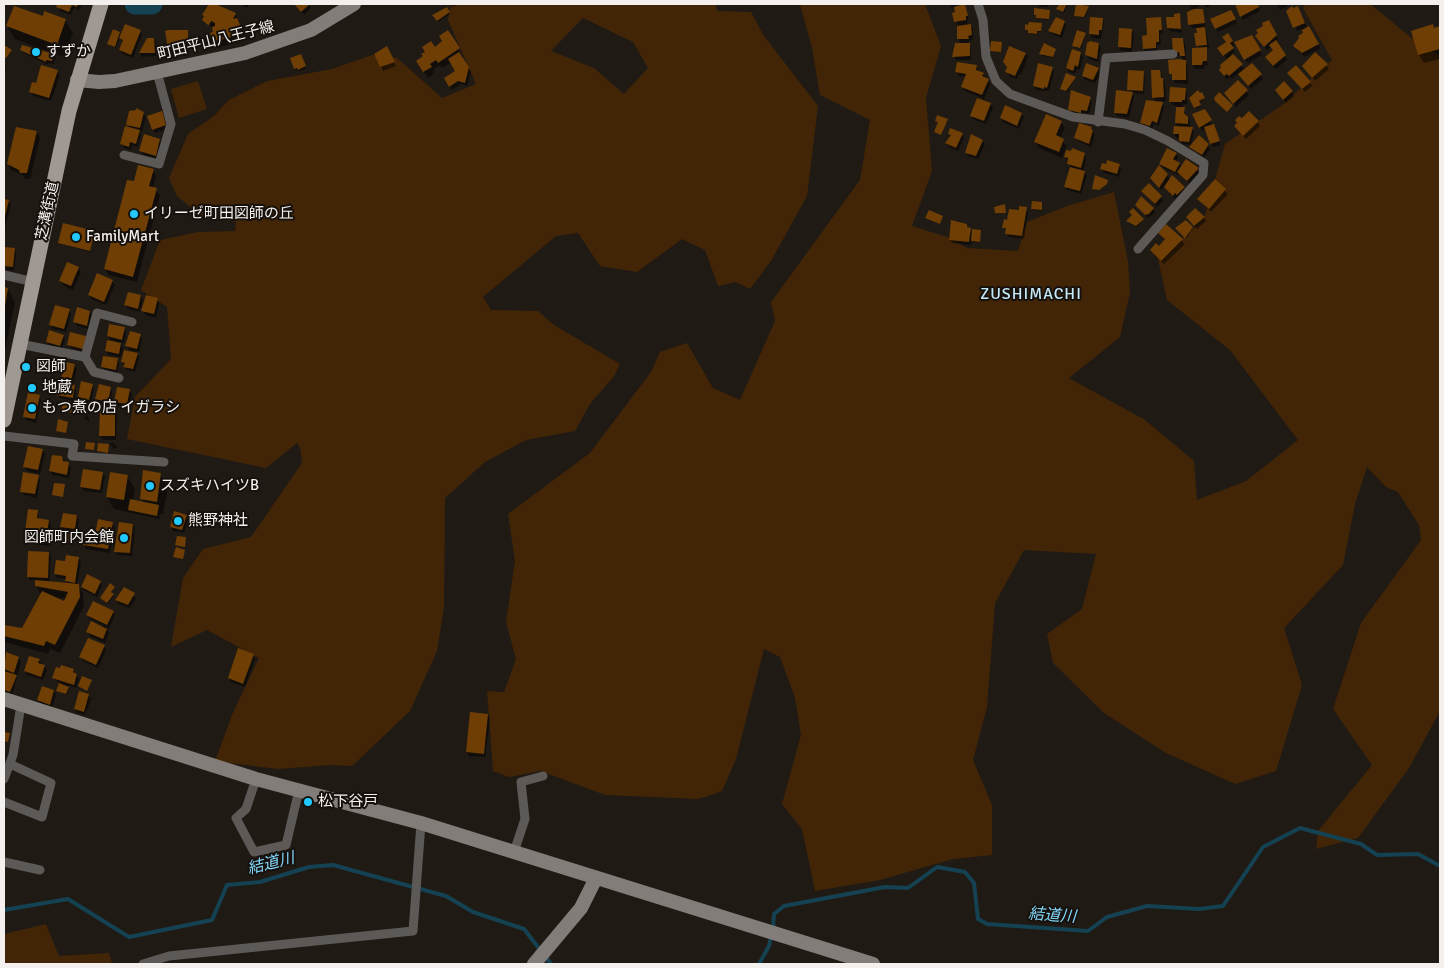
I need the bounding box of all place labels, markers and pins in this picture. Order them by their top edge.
place label: すずか [46,43,91,61]
marker: すずか [30,46,42,58]
place label: イリーゼ町田図師の丘 [144,205,294,223]
marker: イリーゼ町田図師の丘 [128,208,140,220]
place label: FamilyMart [86,228,159,246]
marker: FamilyMart [70,231,82,243]
place label: 図師 [36,358,66,376]
marker: 図師 [20,361,32,373]
place label: 地蔵 [42,379,72,397]
marker: 地蔵 [26,382,38,394]
place label: もつ煮の店 イガラシ [42,399,180,417]
marker: もつ煮の店 イガラシ [26,402,38,414]
place label: スズキハイツB [160,477,259,495]
marker: スズキハイツB [144,480,156,492]
place label: 熊野神社 [188,512,248,530]
marker: 熊野神社 [172,515,184,527]
place label: 図師町内会館 [24,529,114,547]
marker: 図師町内会館 [118,532,130,544]
place label: 松下谷戸 [318,793,378,811]
marker: 松下谷戸 [302,796,314,808]

